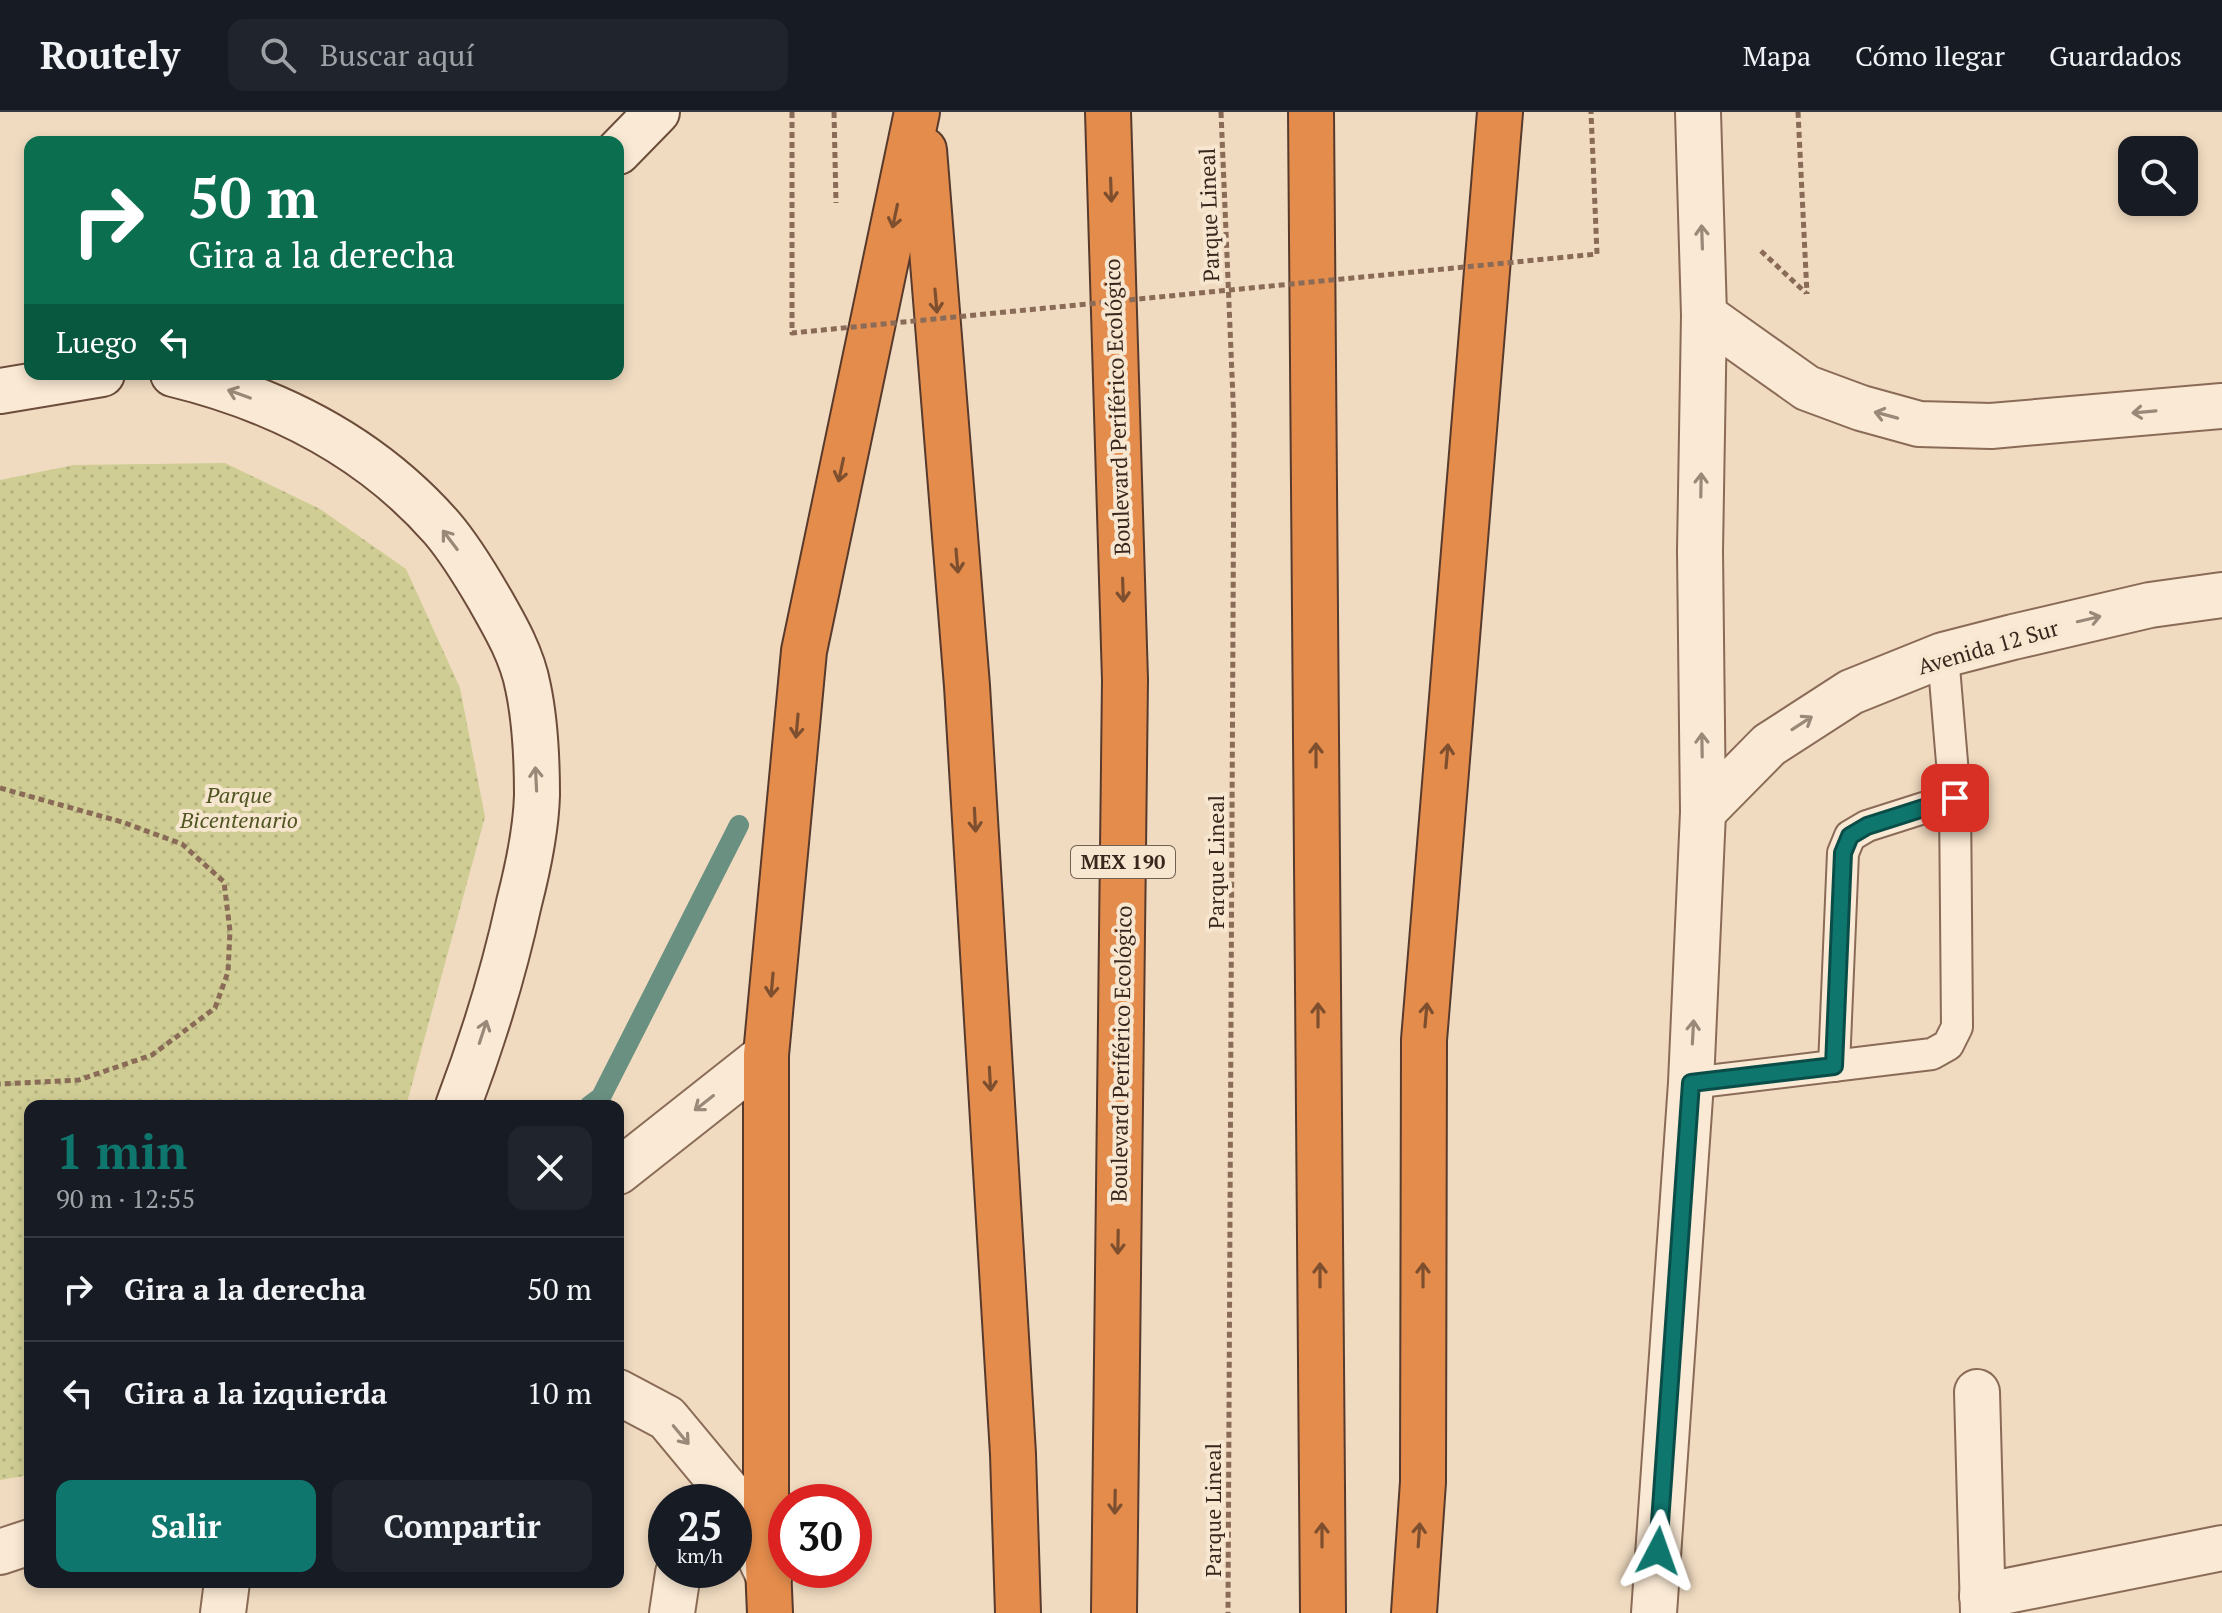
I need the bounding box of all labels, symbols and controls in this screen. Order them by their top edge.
search box [228,19,788,91]
text: Routely [40,30,180,80]
icon: search [256,33,300,77]
text: Buscar aquí [320,35,474,75]
text: Mapa [1743,37,1811,74]
text: Cómo llegar [1855,37,2005,74]
text: Guardados [2049,37,2182,74]
map controls [2118,136,2198,216]
button: search [2118,136,2198,216]
street label: Parque Lineal [1192,147,1225,283]
text: 50 m [188,160,318,234]
icon: right [56,168,160,272]
one-way arrow [1103,176,1118,203]
one-way arrow [887,202,902,228]
one-way arrow [1694,224,1709,251]
text: Gira a la derecha [188,231,455,278]
street label: Boulevard Periférico Ecológico [1097,258,1136,556]
one-way arrow [929,287,944,314]
icon: left [153,320,197,364]
text: Luego [56,322,137,362]
one-way arrow [227,386,252,401]
one-way arrow [2131,405,2158,420]
one-way arrow [1874,406,1900,421]
one-way arrow [833,457,848,482]
one-way arrow [1693,472,1709,499]
one-way arrow [442,529,459,551]
one-way arrow [950,547,965,573]
one-way arrow [1115,576,1130,603]
one-way arrow [2076,611,2102,626]
street label: Avenida 12 Sur [1914,612,2062,680]
one-way arrow [789,712,804,739]
one-way arrow [1790,715,1813,731]
one-way arrow [1694,732,1710,759]
one-way arrow [1308,742,1324,769]
one-way arrow [1440,743,1455,770]
pin [1921,764,1989,832]
one-way arrow [528,766,543,793]
icon: arrive [1933,776,1977,820]
park label: Parque Bicentenario [179,780,298,834]
street label: Parque Lineal [1201,795,1230,929]
one-way arrow [968,806,983,833]
road number: MEX 190 [1071,846,1175,878]
street label: Boulevard Periférico Ecológico [1103,905,1138,1203]
one-way arrow [764,971,779,998]
one-way arrow [1310,1002,1326,1029]
one-way arrow [1419,1002,1434,1029]
one-way arrow [1686,1019,1701,1046]
one-way arrow [477,1020,491,1045]
one-way arrow [983,1065,998,1092]
one-way arrow [694,1095,715,1112]
text: 1 min [56,1119,187,1183]
button: close [508,1126,592,1210]
text: 90 m · 12:55 [56,1181,195,1215]
one-way arrow [1110,1228,1126,1255]
one-way arrow [1312,1262,1328,1289]
one-way arrow [1415,1262,1431,1289]
icon: right [56,1267,100,1311]
text: Gira a la derecha [124,1269,366,1309]
text: 50 m [527,1269,592,1309]
icon: left [56,1371,100,1415]
text: Gira a la izquierda [124,1373,388,1413]
text: 10 m [527,1373,592,1413]
one-way arrow [672,1425,690,1445]
street label: Parque Lineal [1198,1443,1227,1577]
button: Salir [56,1480,316,1572]
button: Compartir [332,1480,592,1572]
speed limit sign: 30 [768,1484,872,1588]
one-way arrow [1107,1488,1123,1515]
text: 25 [677,1499,723,1552]
position arrow [1616,1509,1700,1593]
one-way arrow [1314,1522,1330,1549]
one-way arrow [1412,1522,1427,1549]
text: km/h [677,1542,723,1569]

